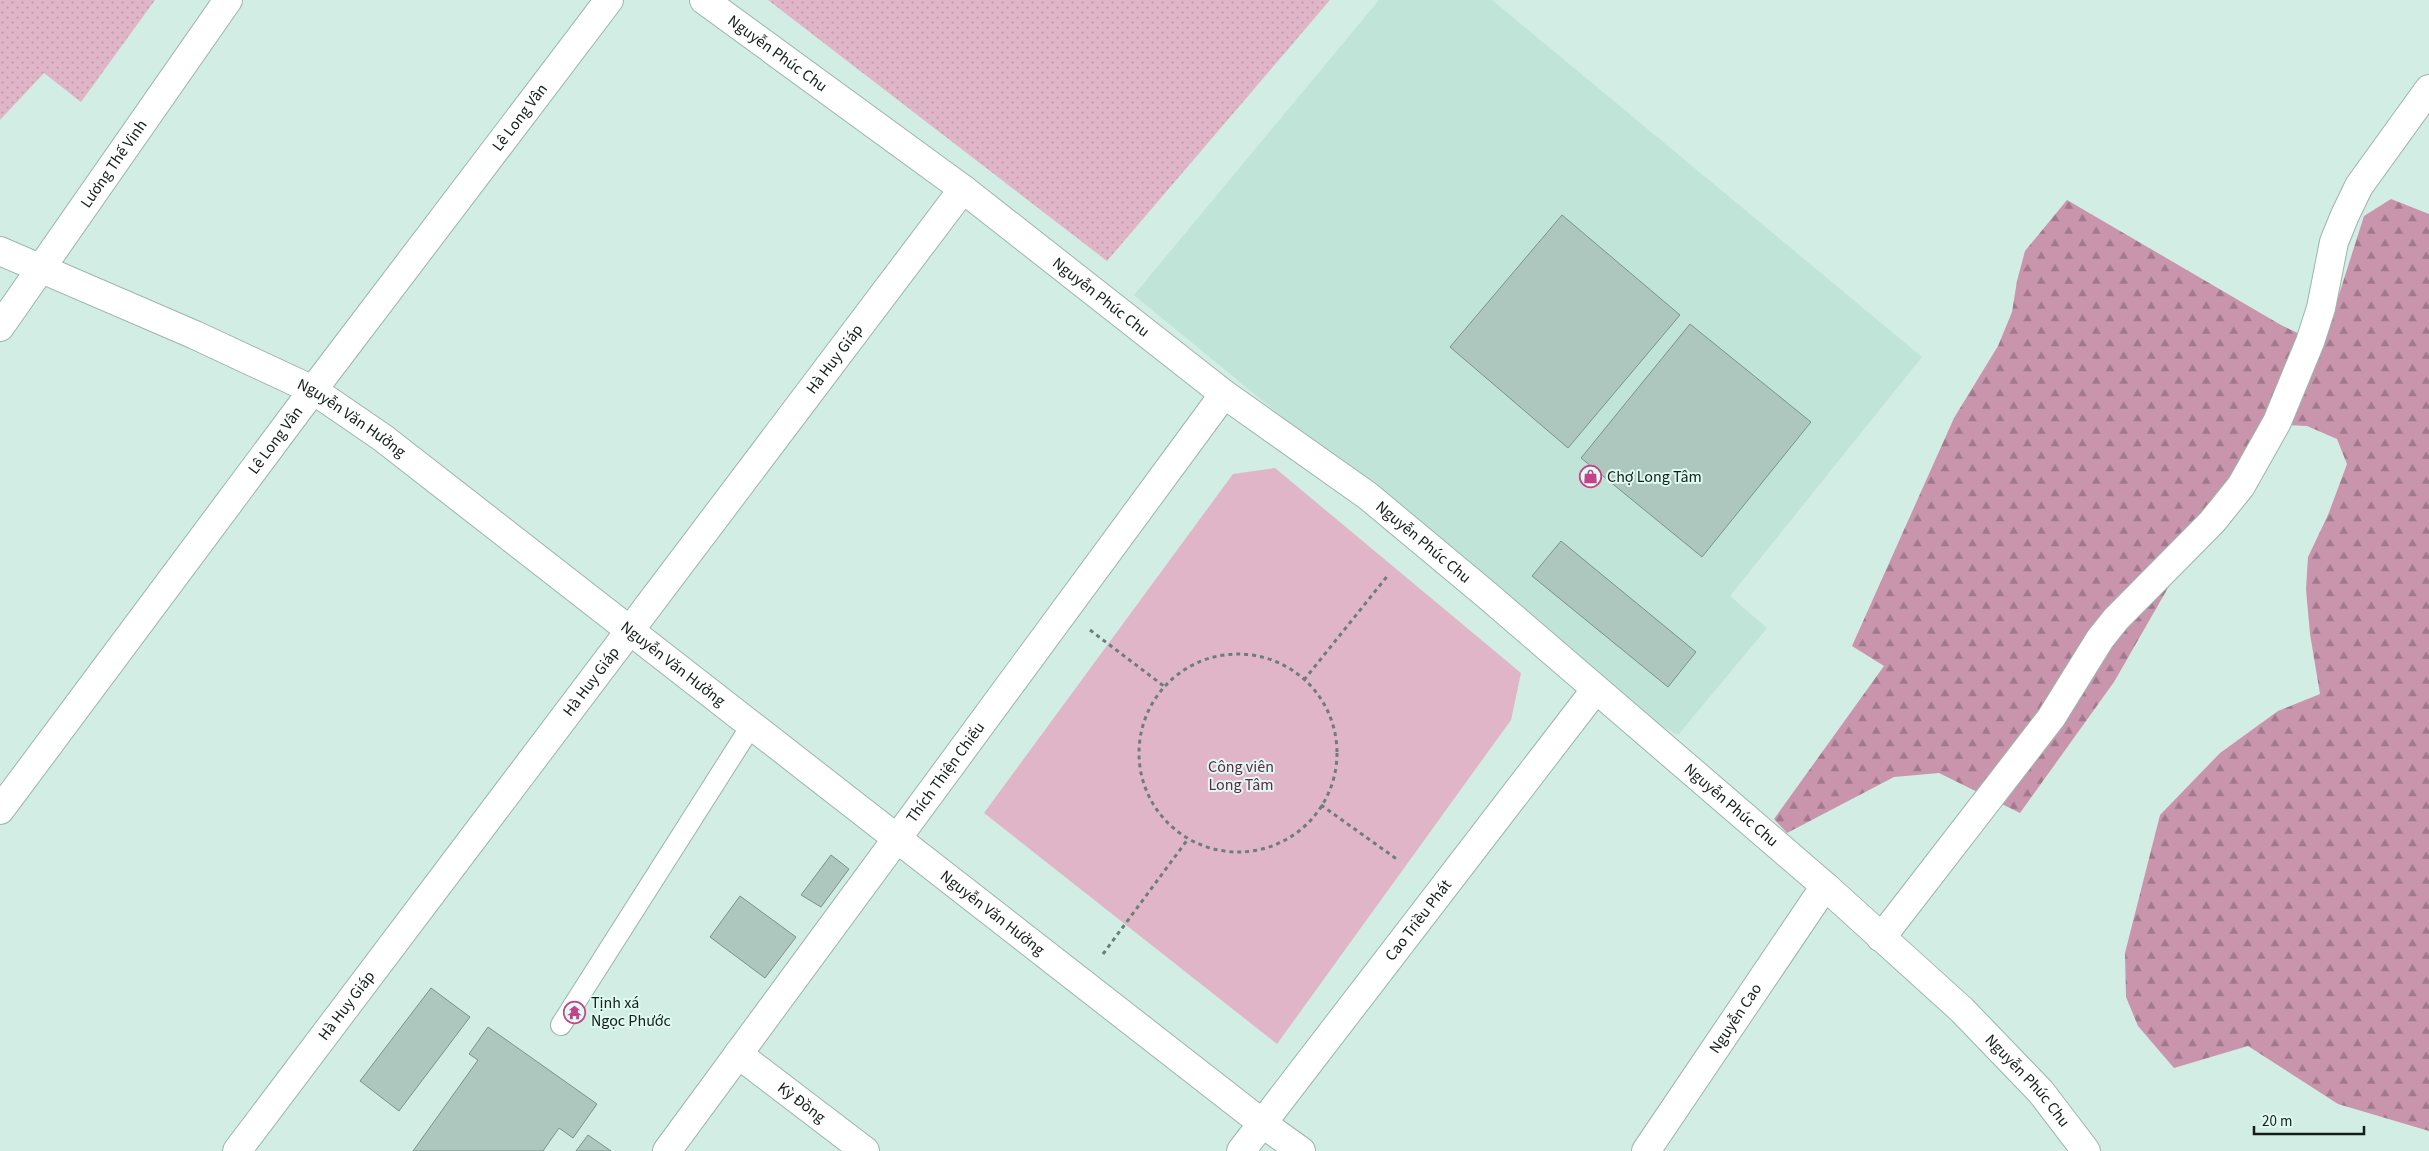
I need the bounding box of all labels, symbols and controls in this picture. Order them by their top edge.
street label: Nguyễn Phúc Chu [723,10,832,97]
street label: Lê Long Vân [487,79,553,156]
street label: Lương Thế Vinh [75,115,152,212]
street label: Nguyễn Phúc Chu [1048,252,1154,342]
street label: Hà Huy Giáp [801,320,868,399]
street label: Nguyễn Văn Hưởng [294,373,410,463]
street label: Lê Long Vân [243,402,308,479]
shop icon: Chợ Long Tâm [1579,465,1603,489]
place label: Chợ Long Tâm [1607,466,1702,488]
street label: Nguyễn Phúc Chu [1371,496,1476,588]
street label: Nguyễn Văn Hưởng [616,616,730,712]
street label: Hà Huy Giáp [558,642,625,721]
street label: Thích Thiện Chiếu [901,718,990,827]
park label: Công viên Long Tâm [1208,756,1274,796]
street label: Nguyễn Phúc Chu [1679,758,1783,852]
street label: Nguyễn Văn Hưởng [936,865,1049,961]
street label: Cao Triều Phát [1380,874,1457,966]
street label: Hà Huy Giáp [313,966,380,1045]
street label: Nguyễn Cao [1704,979,1767,1058]
place label: Tịnh xá Ngọc Phước [591,992,671,1032]
temple icon: Tịnh xá Ngọc Phước [563,1000,587,1024]
street label: Nguyễn Phúc Chu [1980,1029,2075,1132]
street label: Kỳ Đồng [773,1077,830,1128]
scale bar [2254,1104,2364,1136]
text: 20 m [2262,1111,2292,1132]

